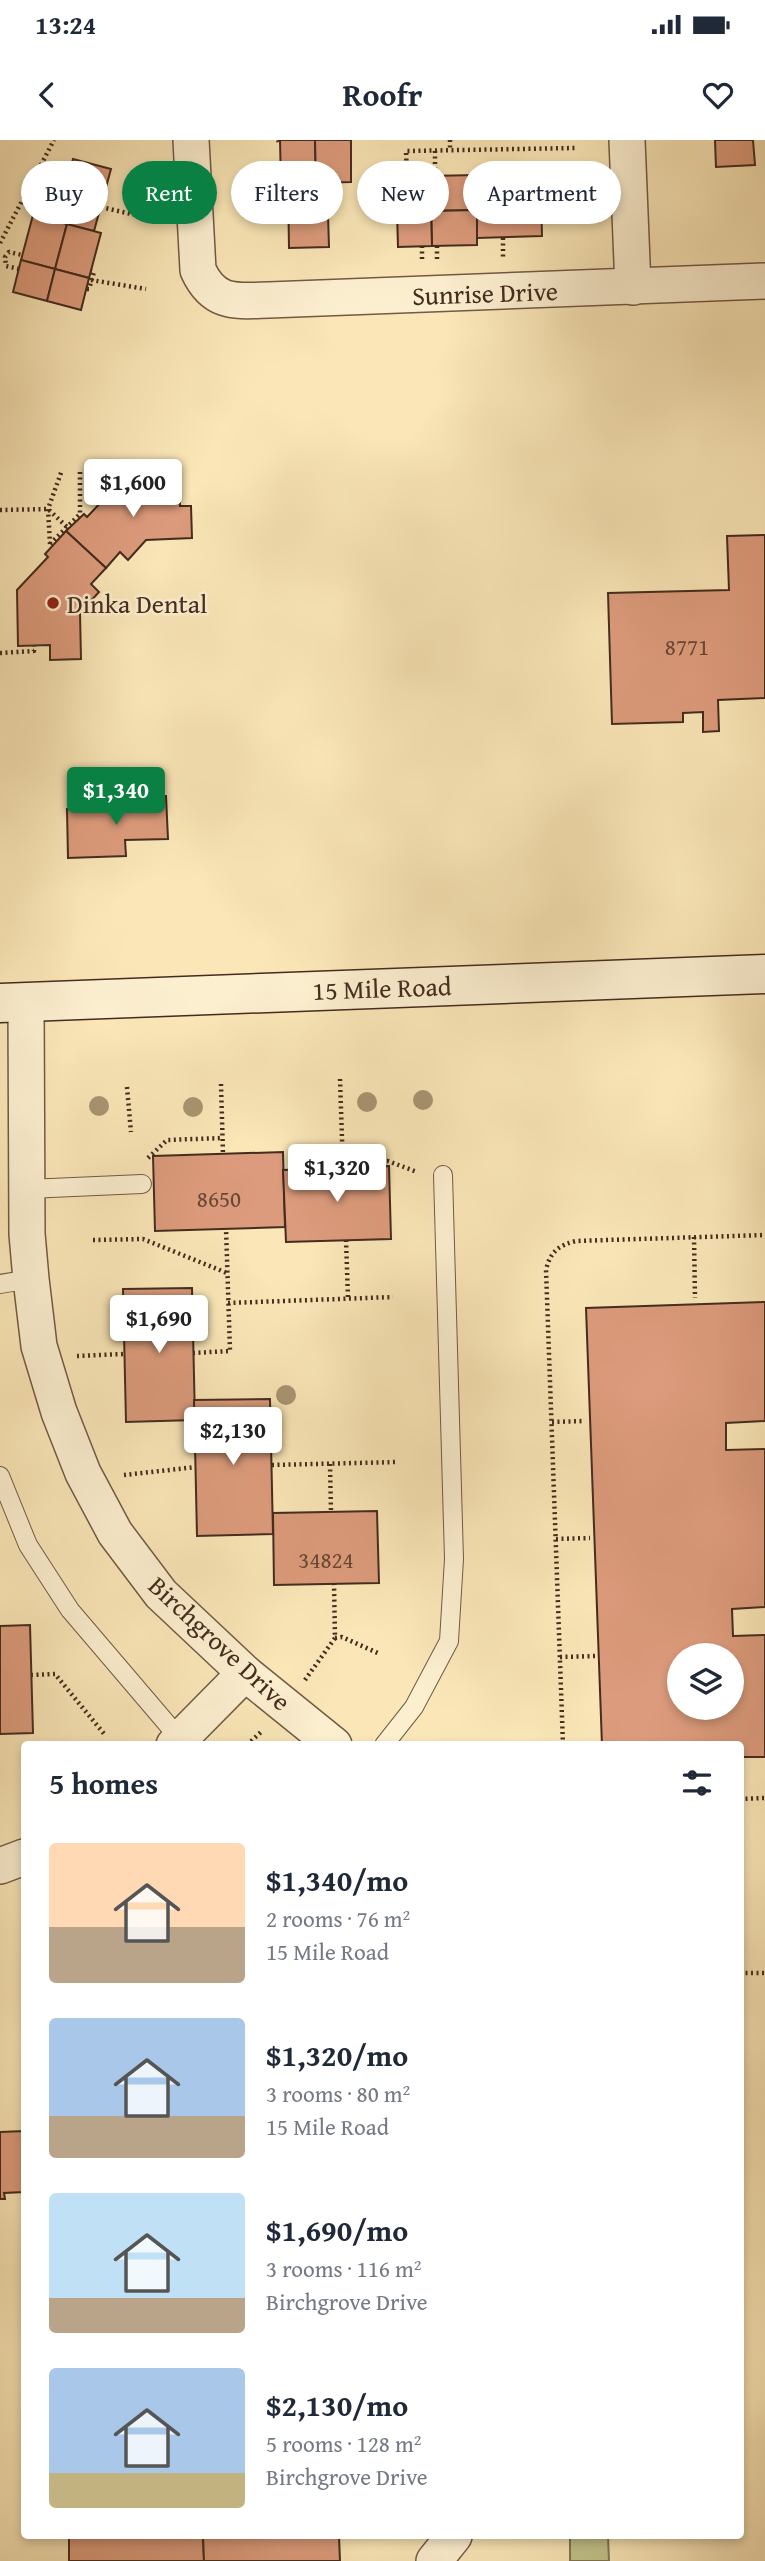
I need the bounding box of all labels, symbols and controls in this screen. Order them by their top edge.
text: 13:24 [35,5,96,44]
text: Roofr [343,71,422,118]
icon: back [28,76,66,114]
icon: heart [699,76,737,114]
chip: Buy [21,161,108,224]
chip: Rent [122,161,217,224]
chip: Filters [231,161,343,224]
chip: New [357,161,449,224]
chip: Apartment [463,161,621,224]
street label: Sunrise Drive [411,271,559,315]
pin: $1,600 [76,460,190,519]
text: $1,600 [100,465,166,498]
place label: Dinka Dental [67,584,207,623]
marker: Dinka Dental [45,595,61,611]
house number: 8771 [665,630,709,663]
pin: $1,340 [59,768,173,827]
text: $1,340 [83,773,149,806]
street label: 15 Mile Road [312,966,452,1010]
pin: $1,320 [280,1144,394,1204]
text: $1,320 [304,1150,370,1183]
house number: 8650 [197,1182,241,1215]
pin: $1,690 [102,1296,216,1355]
text: $1,690 [126,1301,192,1334]
pin: $2,130 [176,1408,290,1467]
text: $2,130 [200,1413,266,1446]
house number: 34824 [298,1543,354,1576]
street label: Birchgrove Drive [140,1566,300,1720]
map controls [667,1643,744,1720]
button: layers [667,1643,744,1720]
text: 5 homes [49,1761,158,1805]
icon: filters [678,1764,716,1802]
text: $1,340/mo [266,1858,408,1902]
icon: home [105,1871,189,1955]
text: 2 rooms · 76 m² [266,1902,410,1935]
text: 15 Mile Road [266,1935,389,1968]
text: $1,320/mo [266,2033,408,2077]
icon: home [105,2046,189,2130]
text: 3 rooms · 80 m² [266,2077,410,2110]
text: 15 Mile Road [266,2110,389,2143]
text: $1,690/mo [266,2208,408,2252]
icon: home [105,2221,189,2305]
text: 3 rooms · 116 m² [266,2252,421,2285]
text: Birchgrove Drive [266,2285,428,2318]
text: $2,130/mo [266,2383,408,2427]
icon: home [105,2396,189,2480]
text: 5 rooms · 128 m² [266,2427,421,2460]
text: Birchgrove Drive [266,2460,428,2493]

